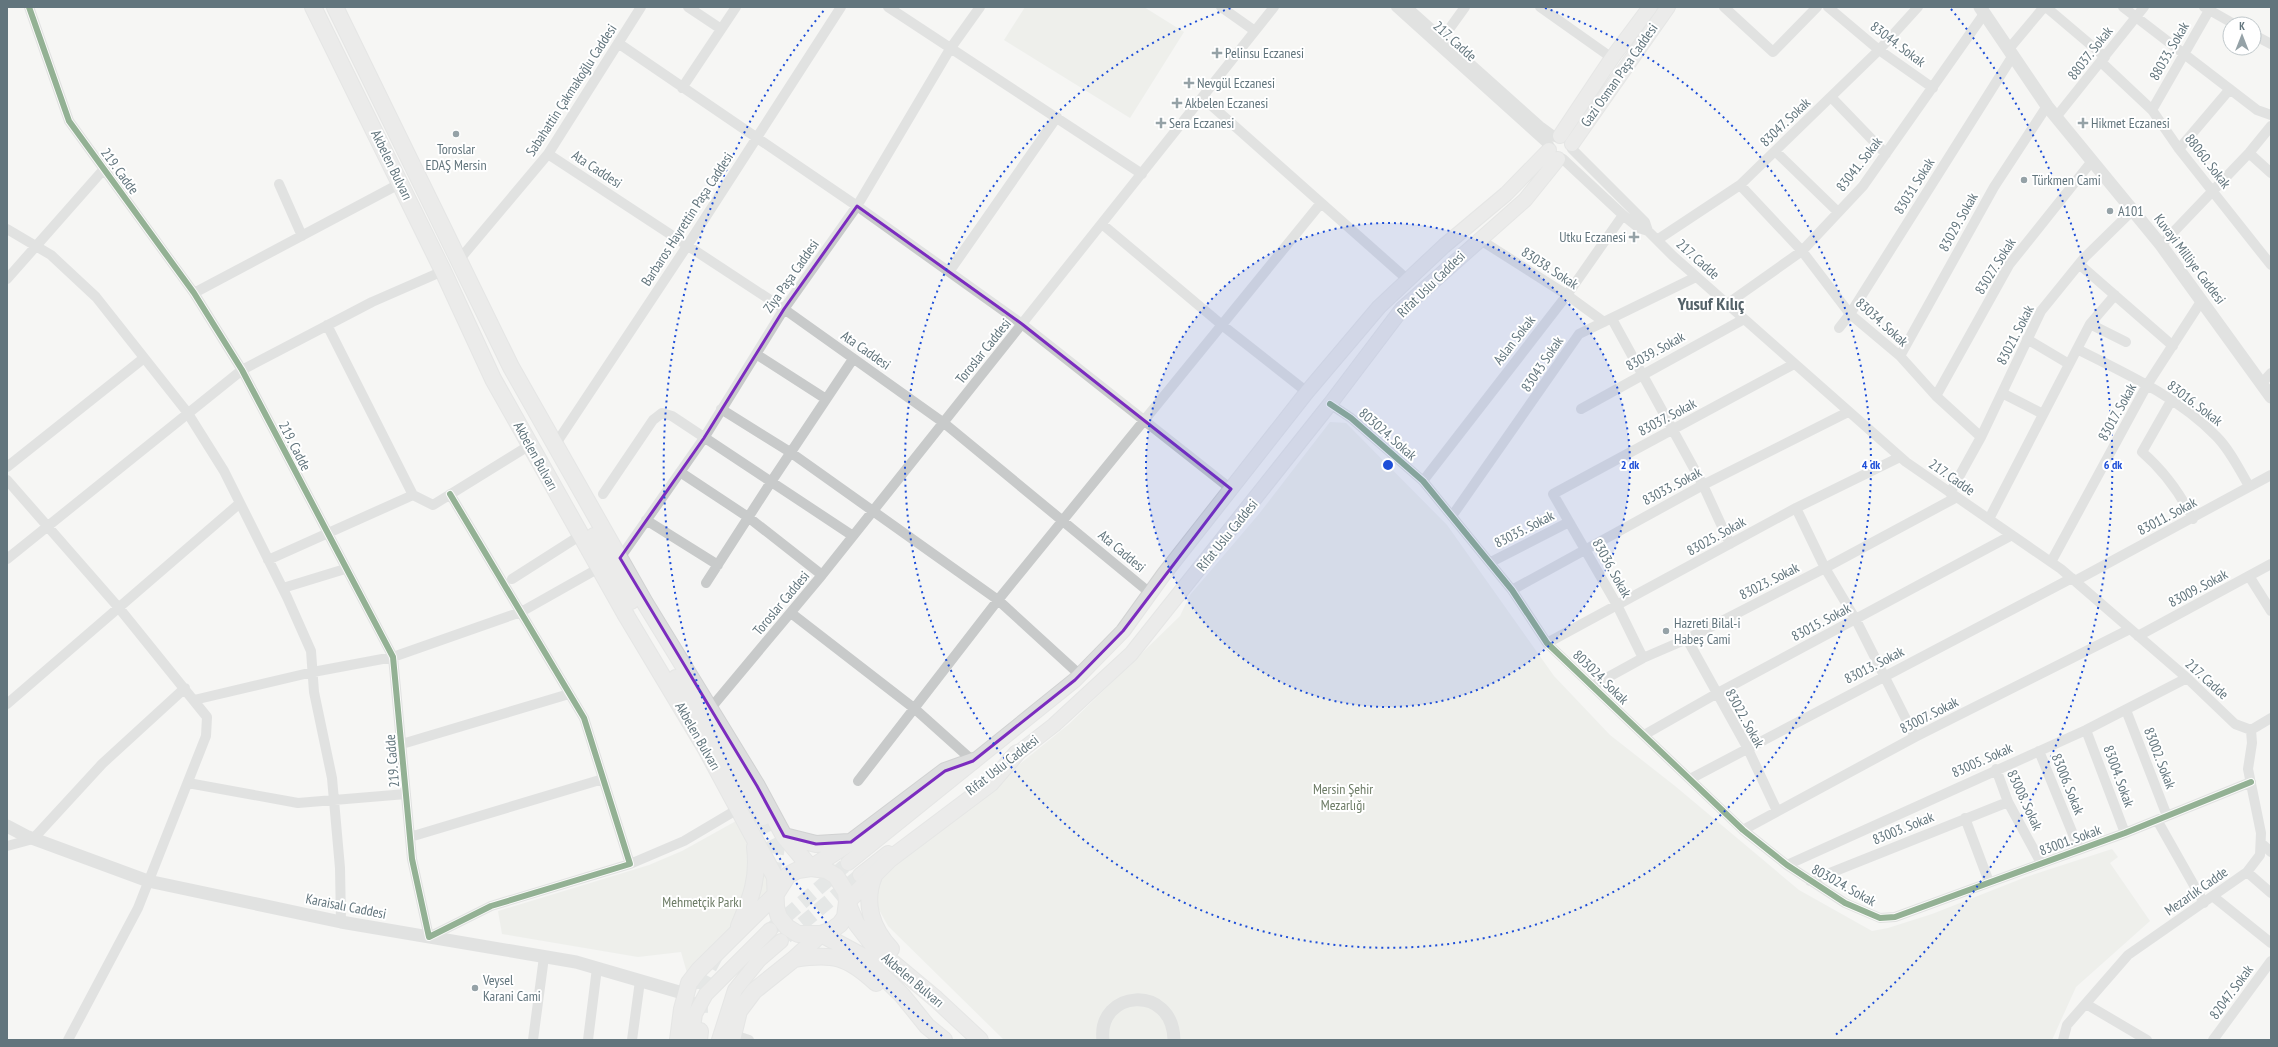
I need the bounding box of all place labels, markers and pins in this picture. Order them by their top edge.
place label: Pelinsu Eczanesi [1225,44,1304,62]
marker: Pelinsu Eczanesi [1212,48,1222,58]
place label: Nevgül Eczanesi [1197,74,1275,92]
marker: Nevgül Eczanesi [1184,78,1194,88]
place label: Akbelen Eczanesi [1185,94,1268,112]
marker: Akbelen Eczanesi [1172,98,1182,108]
place label: Sera Eczanesi [1169,114,1234,132]
place label: Hikmet Eczanesi [2091,114,2170,132]
marker: Sera Eczanesi [1156,118,1166,128]
marker: Hikmet Eczanesi [2078,118,2088,128]
marker: Toroslar EDAŞ Mersin [451,129,461,139]
place label: Toroslar EDAŞ Mersin [425,140,487,174]
place label: Türkmen Cami [2032,171,2101,189]
marker: Türkmen Cami [2019,175,2029,185]
place label: A101 [2118,202,2144,220]
marker: A101 [2105,206,2115,216]
place label: Utku Eczanesi [1559,228,1626,246]
marker: Utku Eczanesi [1629,232,1639,242]
centre of rings [1381,458,1395,472]
place label: Hazreti Bilal-i Habeş Cami [1674,614,1741,648]
marker: Hazreti Bilal-i Habeş Cami [1661,626,1671,636]
place label: Veysel Karani Cami [482,971,541,1005]
marker: Veysel Karani Cami [470,983,480,993]

